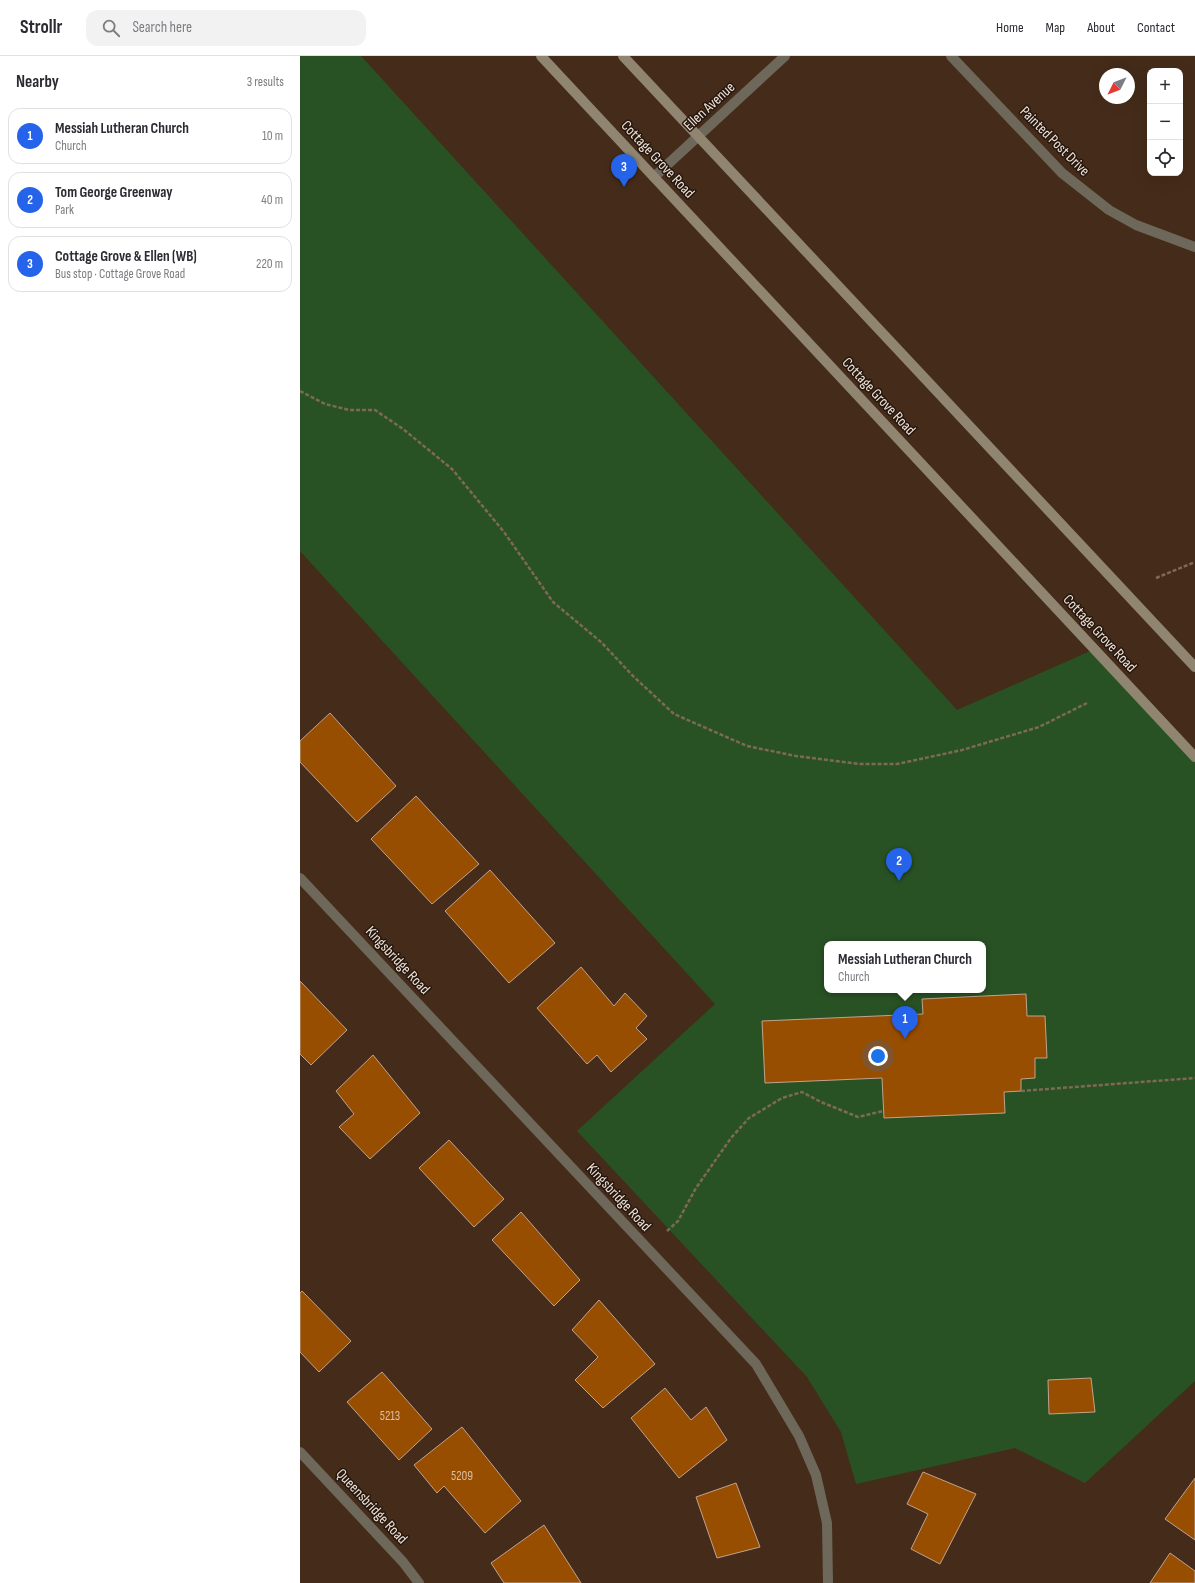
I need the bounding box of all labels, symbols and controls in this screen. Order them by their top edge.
search box [86,10,366,46]
text: Strollr [20,16,62,39]
icon: search [100,17,122,39]
text: Search here [132,18,192,37]
text: Home [996,19,1024,36]
text: Map [1046,19,1065,36]
text: About [1087,19,1115,36]
text: Contact [1137,19,1175,36]
north arrow [1099,68,1135,104]
map controls [1147,68,1183,176]
button: + [1147,68,1183,104]
text: Nearby [16,72,59,92]
text: 3 results [247,74,284,90]
street label: Ellen Avenue [680,78,739,135]
street label: Painted Post Drive [1016,102,1094,180]
button: − [1147,104,1183,140]
street label: Cottage Grove Road [617,117,698,202]
text: Messiah Lutheran Church [55,119,189,138]
text: 1 [27,128,33,144]
text: 10 m [262,128,283,144]
text: Church [55,138,87,154]
button: locate [1147,140,1183,176]
pin: 3 [611,154,637,187]
text: Tom George Greenway [55,183,173,202]
text: 2 [27,192,33,208]
text: 40 m [261,192,283,208]
text: Park [55,202,74,218]
text: Cottage Grove & Ellen (WB) [55,247,197,266]
text: 3 [27,256,33,272]
text: 220 m [256,256,283,272]
text: Bus stop · Cottage Grove Road [55,266,185,282]
street label: Cottage Grove Road [838,354,919,439]
street label: Cottage Grove Road [1059,591,1140,676]
pin: 2 [886,848,912,881]
street label: Kingsbridge Road [361,922,434,998]
popup [824,941,986,993]
text: Messiah Lutheran Church [838,950,972,969]
text: Church [838,969,870,985]
pin: 1 [892,1006,918,1039]
your location [868,1046,888,1066]
street label: Kingsbridge Road [582,1159,655,1235]
house number: 5213 [380,1408,400,1424]
street label: Queensbridge Road [332,1465,411,1548]
house number: 5209 [451,1468,473,1484]

